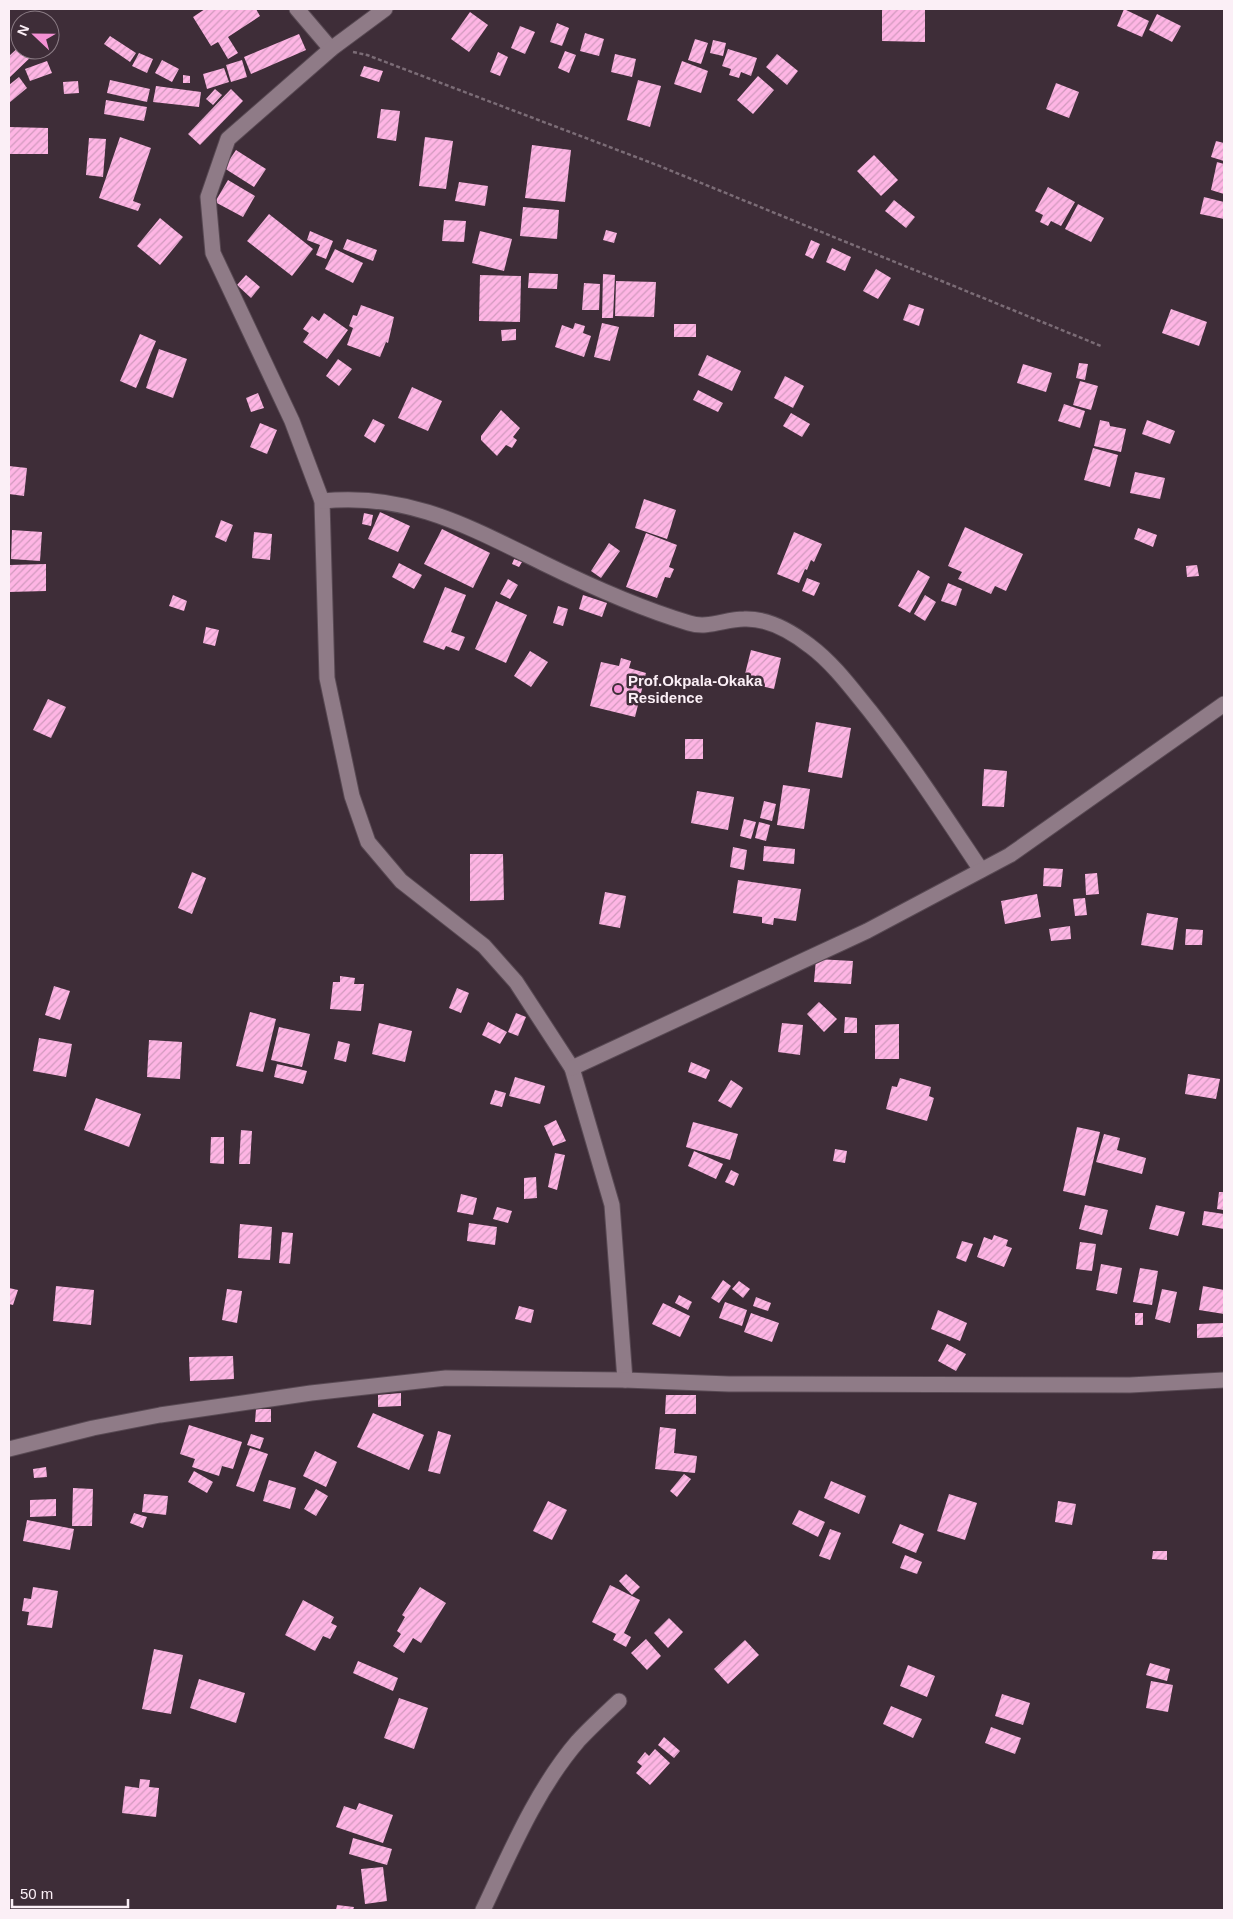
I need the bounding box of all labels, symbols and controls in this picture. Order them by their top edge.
north arrow [10,10,60,60]
text: N [14,22,32,38]
place label: Prof.Okpala-Okaka Residence [628,672,763,706]
marker: Prof.Okpala-Okaka Residence [612,683,624,695]
scale bar [12,1876,129,1908]
text: 50 m [20,1885,53,1902]

